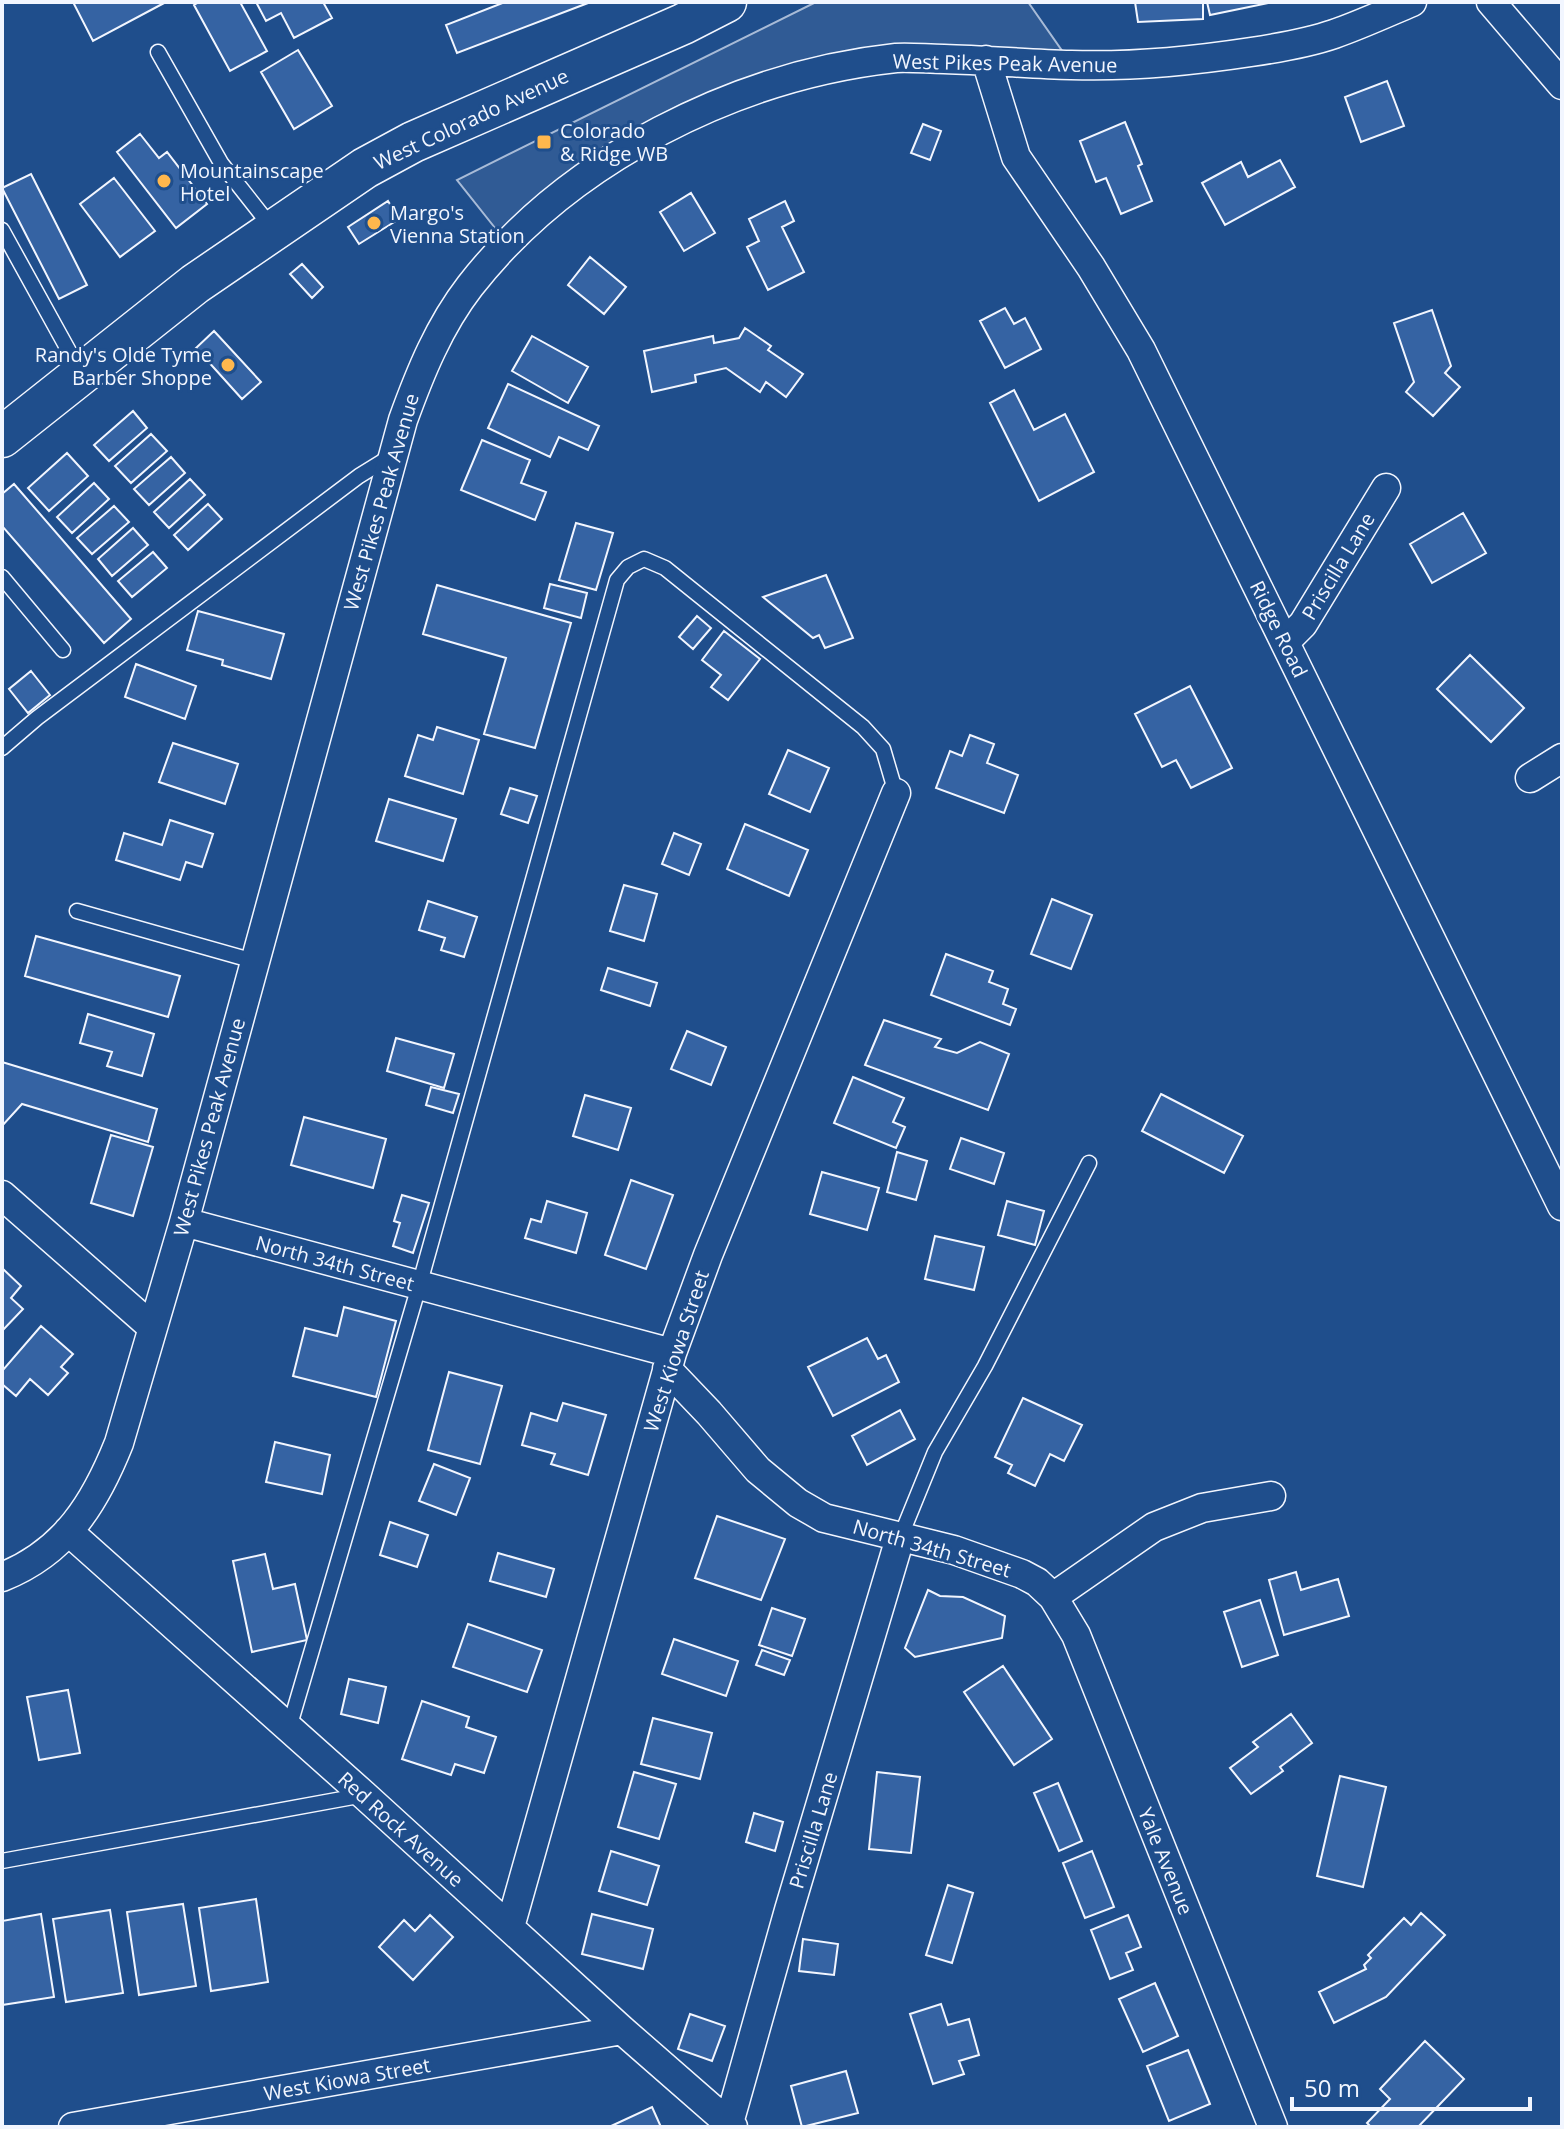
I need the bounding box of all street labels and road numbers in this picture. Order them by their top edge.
street label: West Pikes Peak Avenue [892,48,1118,78]
street label: West Colorado Avenue [369,62,573,176]
street label: West Pikes Peak Avenue [337,390,425,614]
street label: Priscilla Lane [1295,507,1381,625]
street label: Ridge Road [1244,576,1314,682]
street label: West Pikes Peak Avenue [167,1015,251,1239]
street label: North 34th Street [253,1229,417,1297]
street label: West Kiowa Street [637,1267,715,1435]
street label: North 34th Street [850,1513,1014,1583]
street label: Red Rock Avenue [332,1765,470,1893]
street label: Priscilla Lane [782,1768,844,1892]
street label: Yale Avenue [1132,1803,1200,1919]
street label: West Kiowa Street [262,2051,432,2107]

